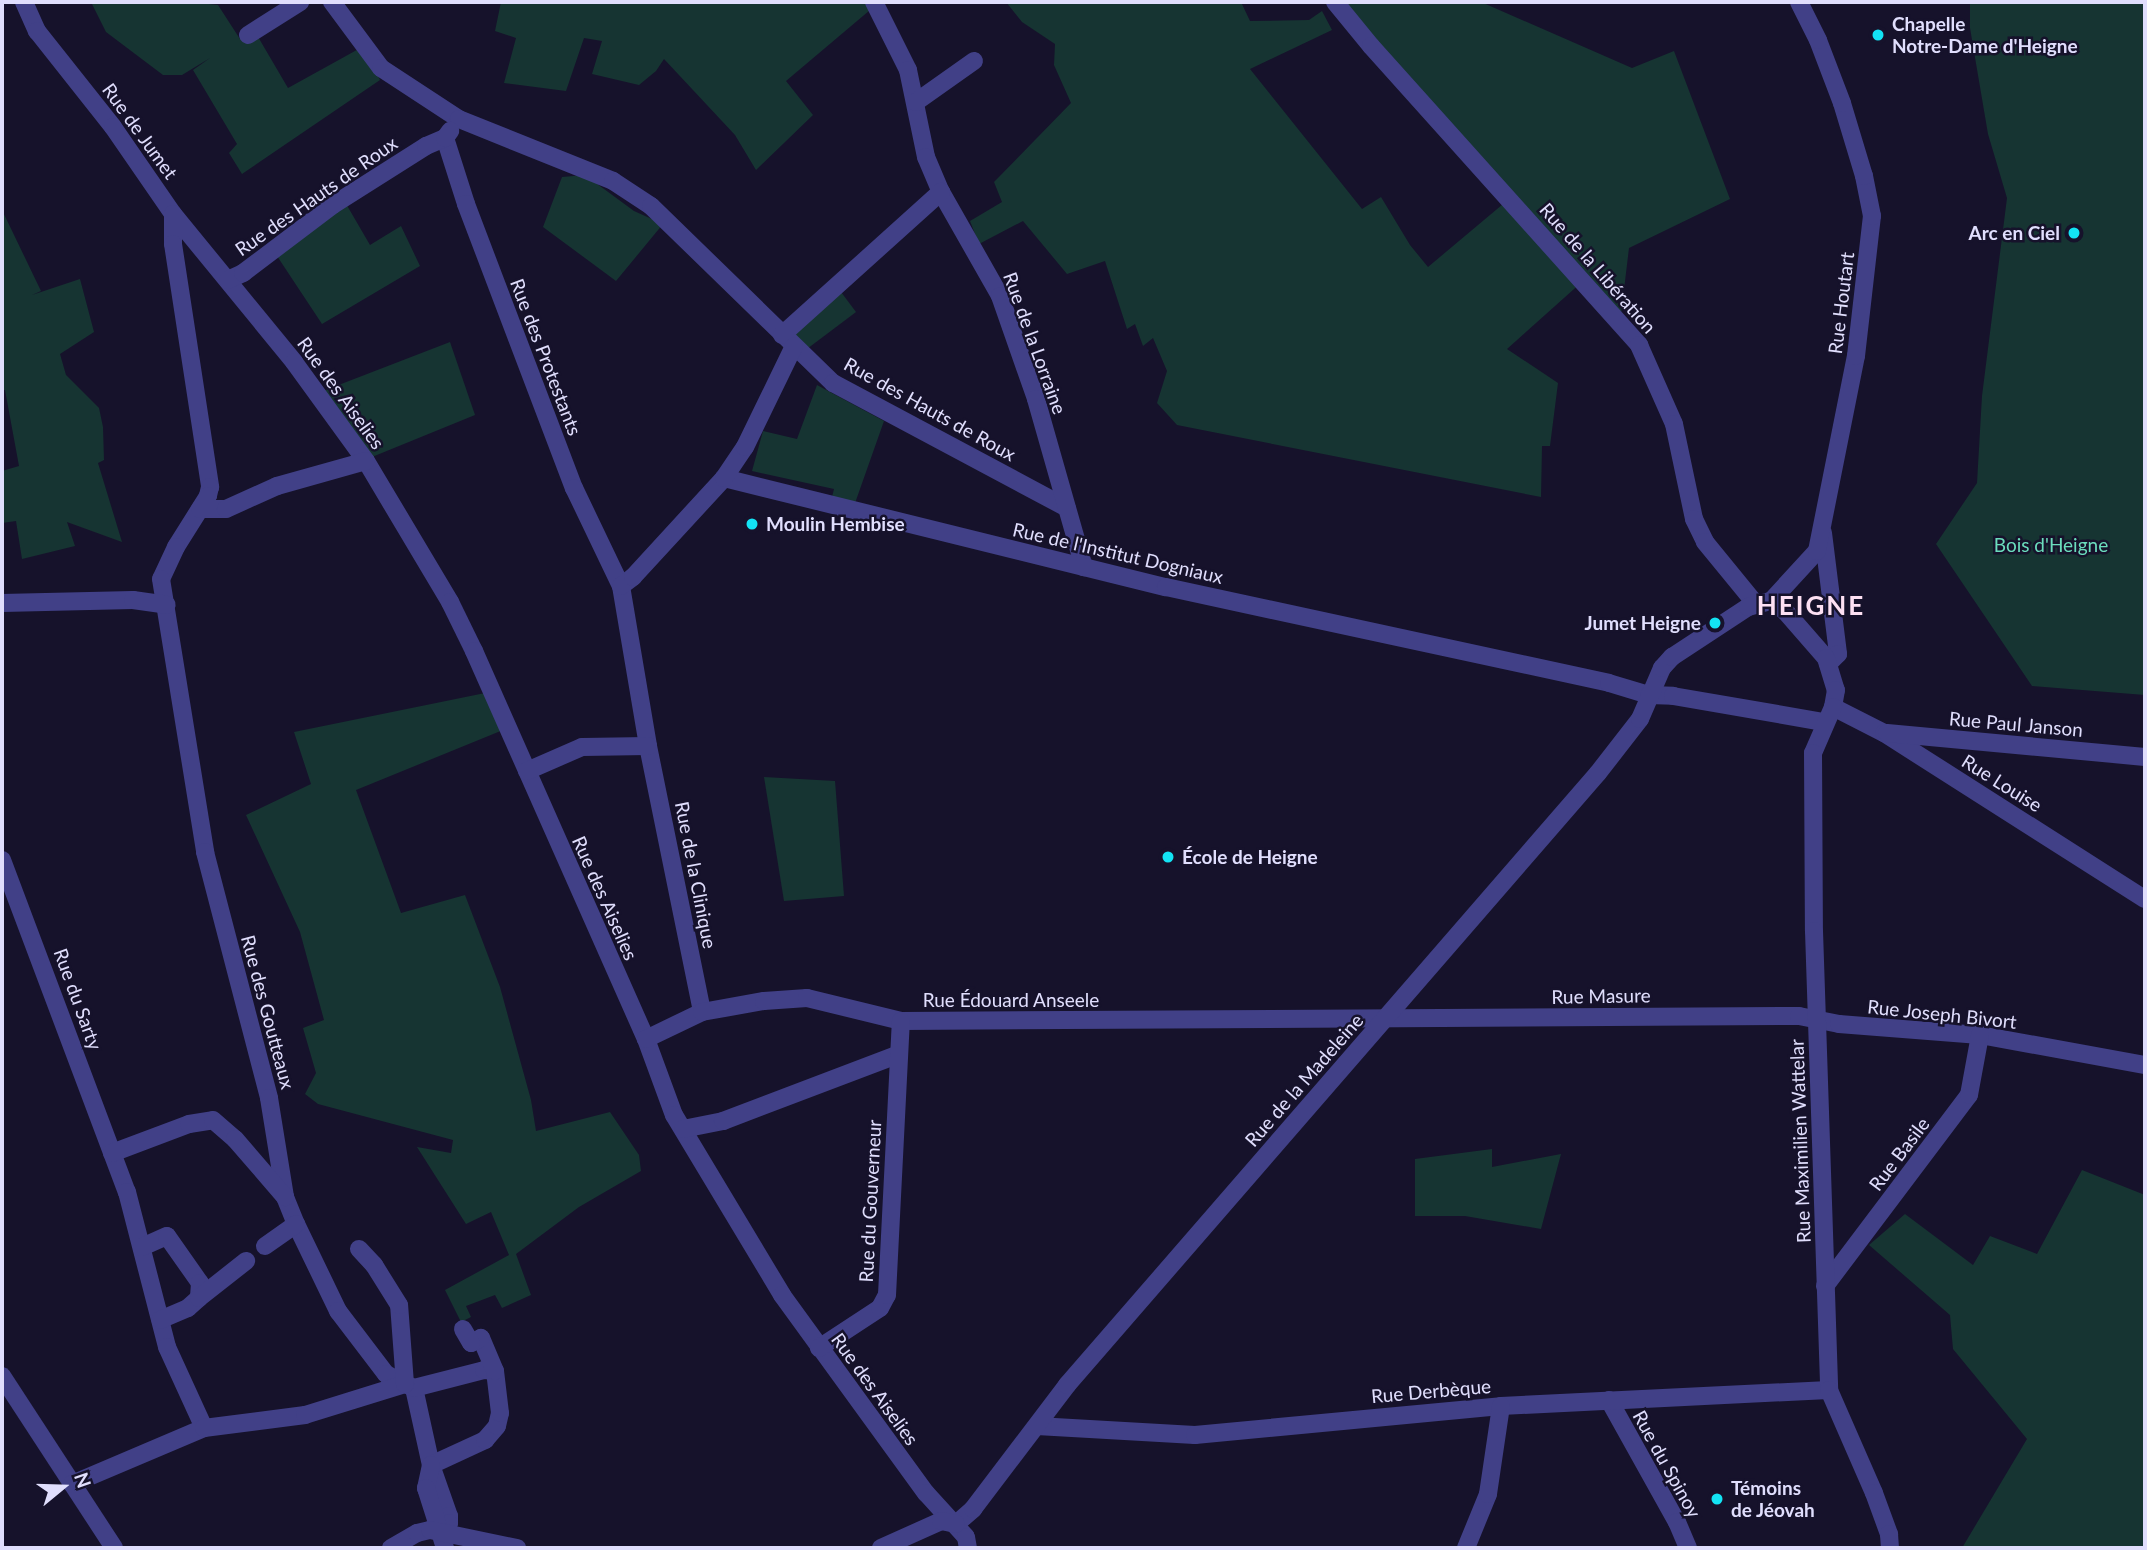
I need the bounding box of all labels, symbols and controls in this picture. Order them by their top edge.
place label: Chapelle Notre-Dame d'Heigne [1892,13,2078,57]
marker: Chapelle Notre-Dame d'Heigne [1870,27,1886,43]
street label: Rue de Jumet [97,78,183,184]
street label: Rue des Hauts de Roux [231,131,401,261]
street label: Rue de la Libération [1535,198,1661,338]
place label: Arc en Ciel [1968,222,2060,244]
marker: Arc en Ciel [2066,225,2082,241]
street label: Rue Houtart [1823,251,1859,355]
street label: Rue de la Lorraine [999,269,1071,417]
street label: Rue des Protestants [506,275,586,439]
street label: Rue des Aiselies [292,332,390,454]
street label: Rue des Hauts de Roux [840,352,1020,466]
place label: Moulin Hembise [766,513,905,535]
marker: Moulin Hembise [744,516,760,532]
street label: Rue de l'Institut Dogniaux [1011,518,1225,588]
park label: Bois d'Heigne [1994,534,2108,556]
district label: HEIGNE [1757,590,1865,622]
place label: Jumet Heigne [1585,612,1701,634]
marker: Jumet Heigne [1707,615,1723,631]
street label: Rue Paul Janson [1948,707,2084,741]
street label: Rue Louise [1958,749,2046,817]
street label: Rue de la Clinique [671,799,721,951]
street label: Rue des Aiselies [567,832,643,964]
place label: École de Heigne [1182,846,1318,868]
marker: École de Heigne [1160,849,1176,865]
street label: Rue des Goutteaux [236,933,300,1091]
street label: Rue du Sarty [49,945,107,1053]
street label: Rue Masure [1551,984,1651,1008]
street label: Rue Édouard Anseele [922,989,1100,1011]
street label: Rue Joseph Bivort [1866,995,2018,1033]
street label: Rue de la Madeleine [1240,1009,1368,1151]
street label: Rue Maximilien Wattelar [1785,1039,1815,1243]
street label: Rue Basile [1864,1113,1934,1195]
street label: Rue du Gouverneur [854,1119,886,1283]
street label: Rue des Aiselies [826,1328,924,1450]
street label: Rue Derbèque [1370,1374,1492,1408]
street label: Rue du Spinoy [1628,1406,1706,1522]
north arrow [28,1452,98,1522]
text: N [70,1469,97,1491]
place label: Témoins de Jéovah [1731,1477,1815,1521]
marker: Témoins de Jéovah [1709,1491,1725,1507]

